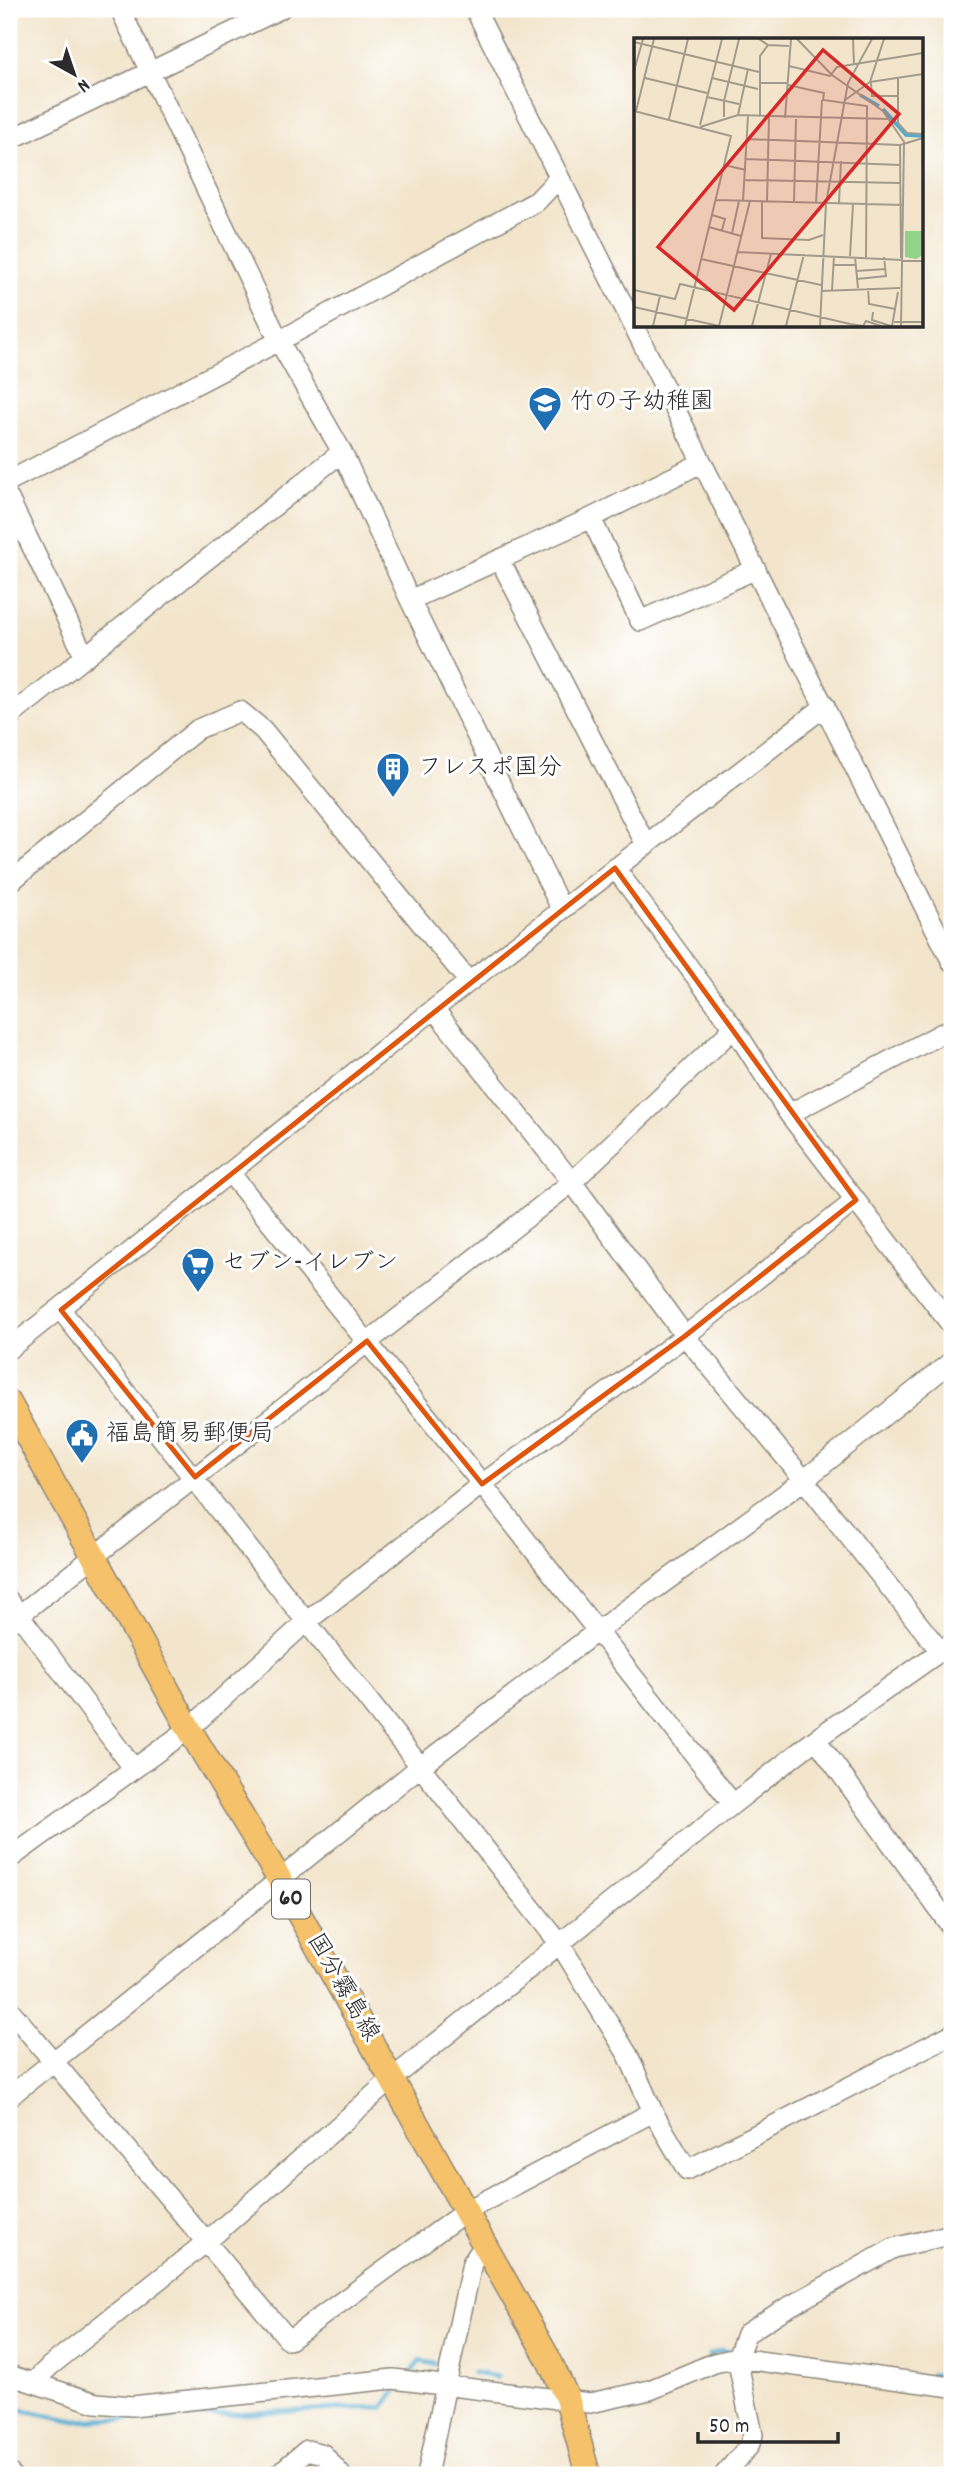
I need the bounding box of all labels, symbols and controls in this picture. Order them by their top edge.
north arrow [38,38,108,108]
inset map [634,38,922,327]
text: N [70,71,95,98]
school or university icon: 竹の子幼稚園 [526,384,564,433]
place label: 竹の子幼稚園 [570,386,714,420]
building icon: フレスポ国分 [374,750,412,799]
place label: フレスポ国分 [418,752,562,786]
supermarket icon: セブン-イレブン [179,1245,217,1294]
place label: セブン-イレブン [222,1247,398,1281]
public building icon: 福島簡易郵便局 [63,1416,101,1465]
place label: 福島簡易郵便局 [106,1418,274,1452]
road number: 60 [272,1880,310,1918]
street label: 国分霧島線 [297,1928,387,2048]
scale bar [698,2400,838,2444]
text: 50 m [709,2413,749,2443]

